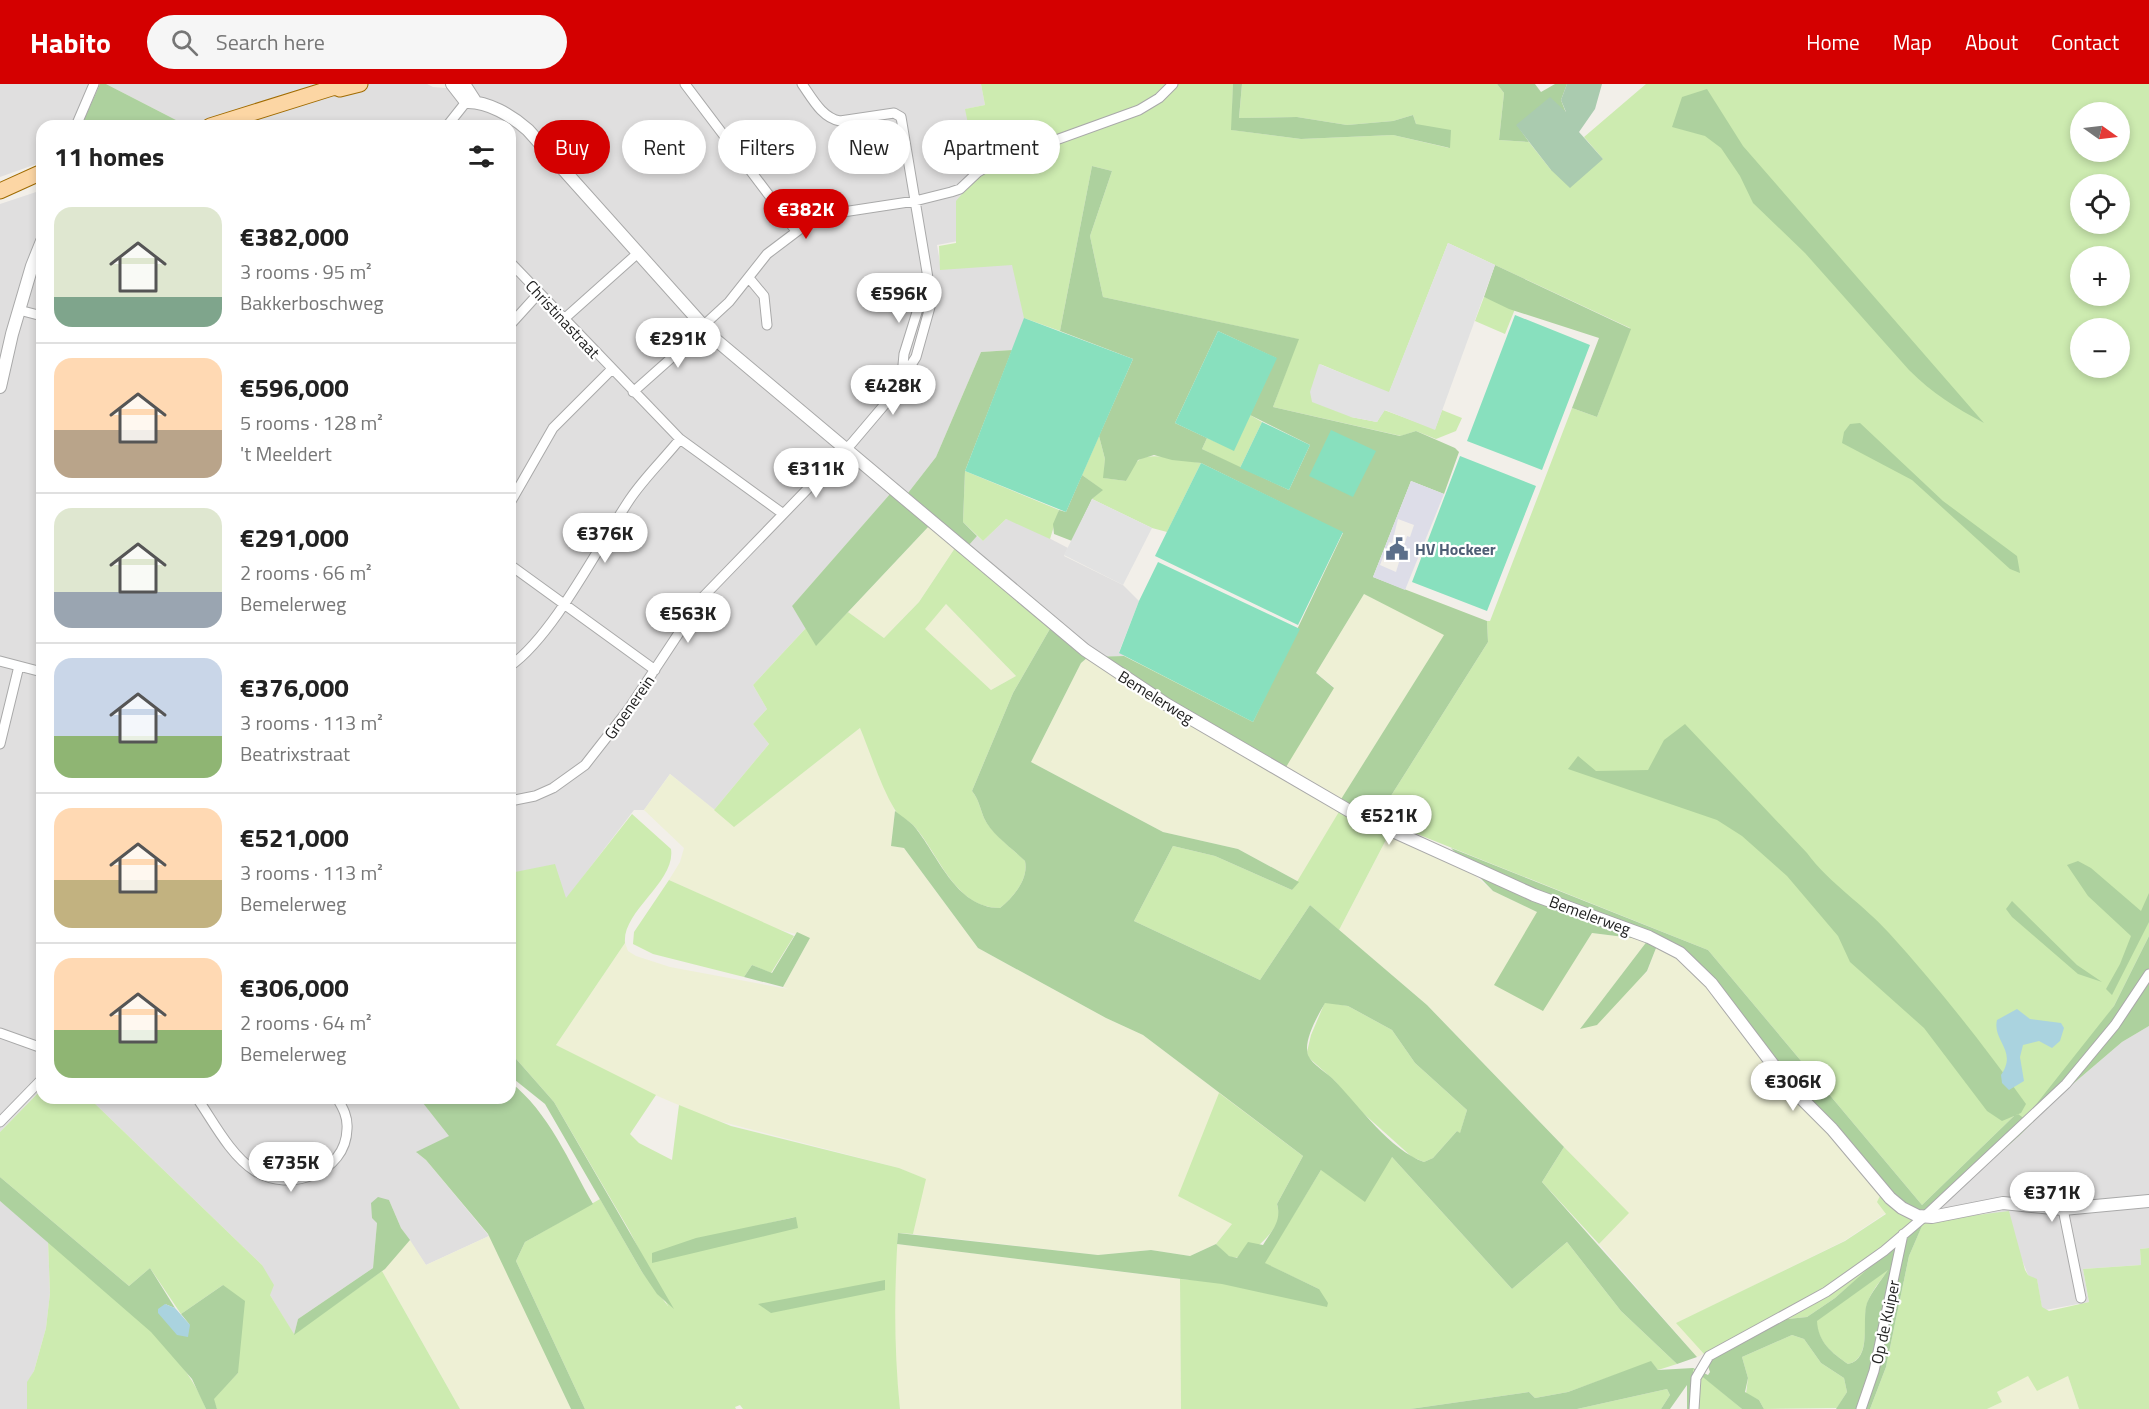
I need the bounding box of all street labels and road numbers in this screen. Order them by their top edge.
street label: Christinastraat [520,274,606,364]
street label: Bemelerweg [1114,664,1198,730]
street label: Groenerein [598,670,660,744]
street label: Bemelerweg [1546,889,1634,941]
street label: Op de Kuiper [1864,1277,1906,1366]

